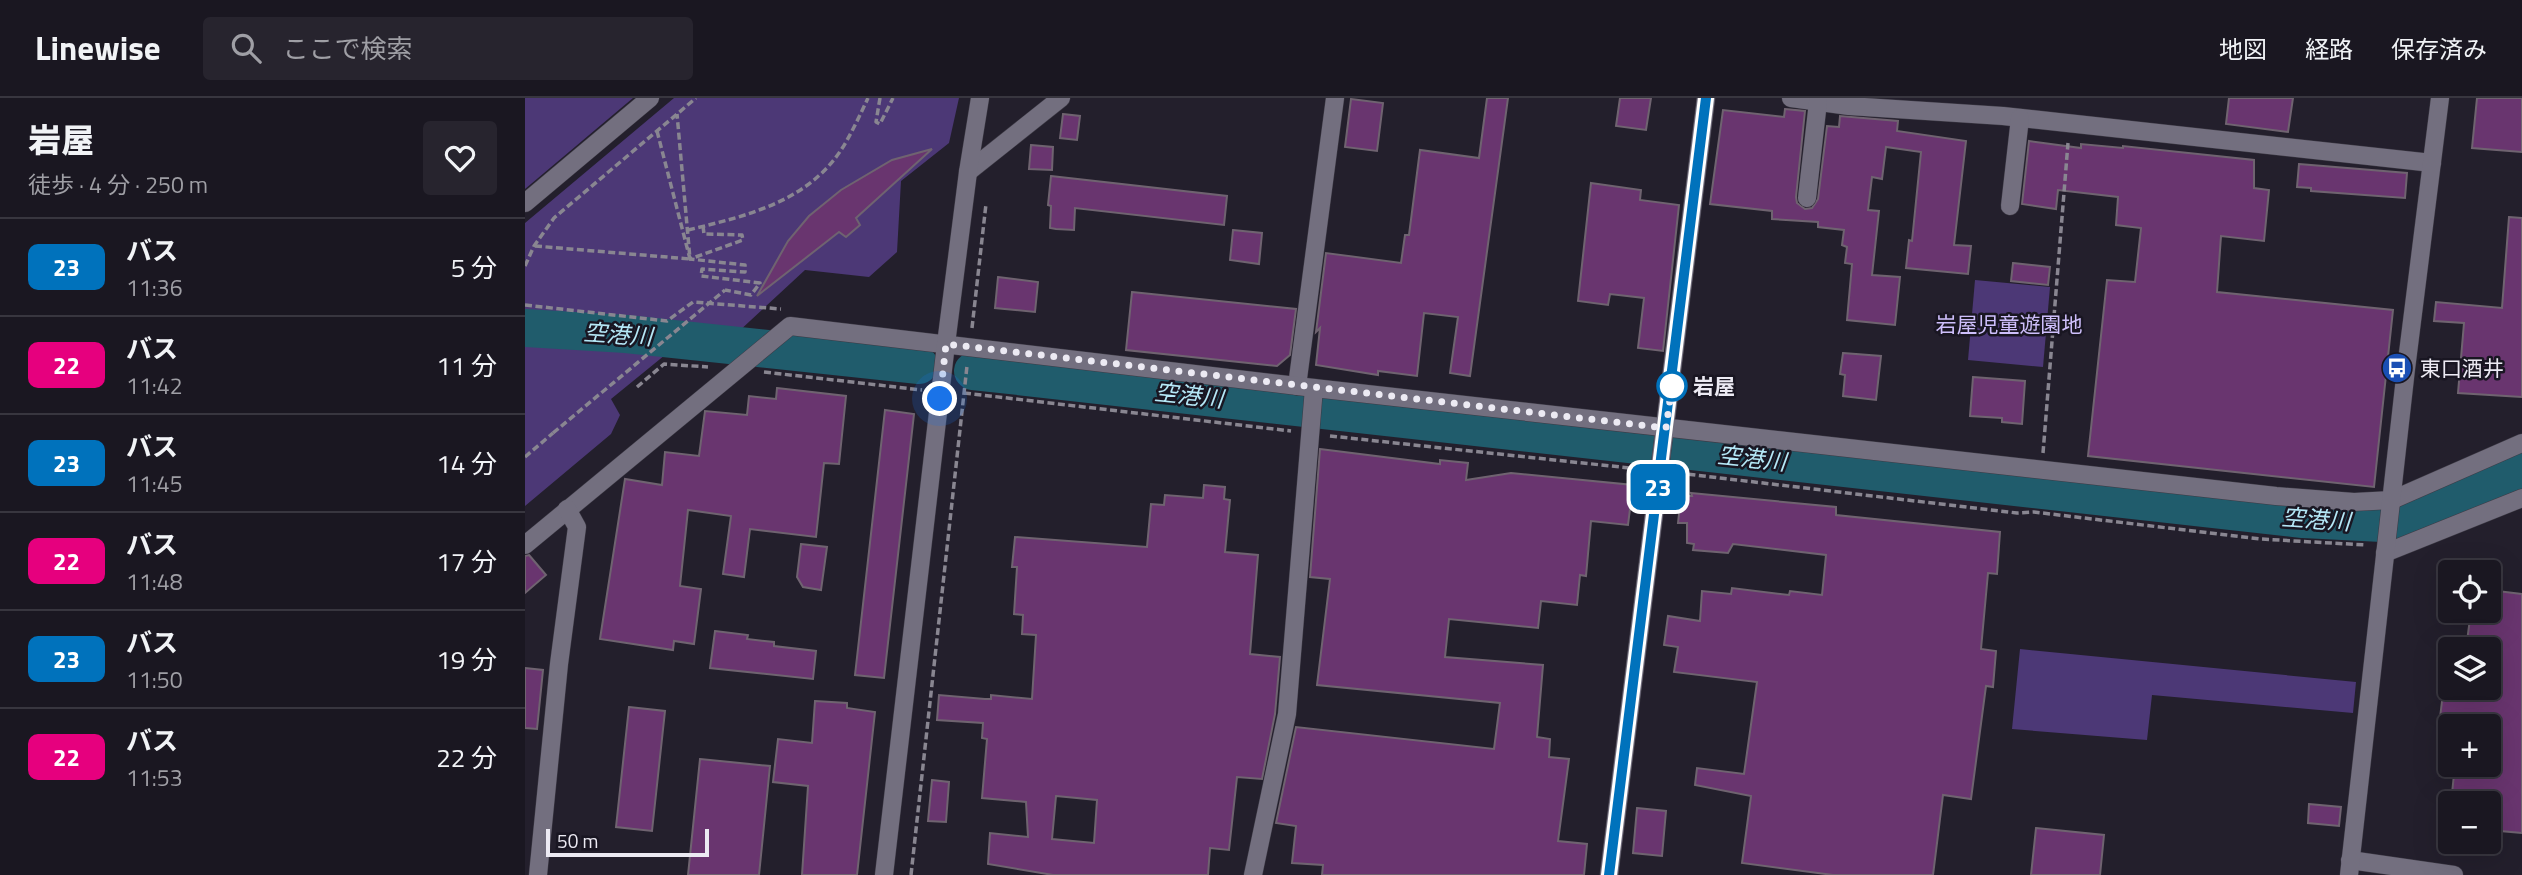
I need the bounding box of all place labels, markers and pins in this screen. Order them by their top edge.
bus stop icon: 東口酒井 [2380,351,2414,385]
place label: 東口酒井 [2420,352,2504,384]
place label: 岩屋 [1693,370,1735,402]
marker: 岩屋 [1657,371,1687,401]

